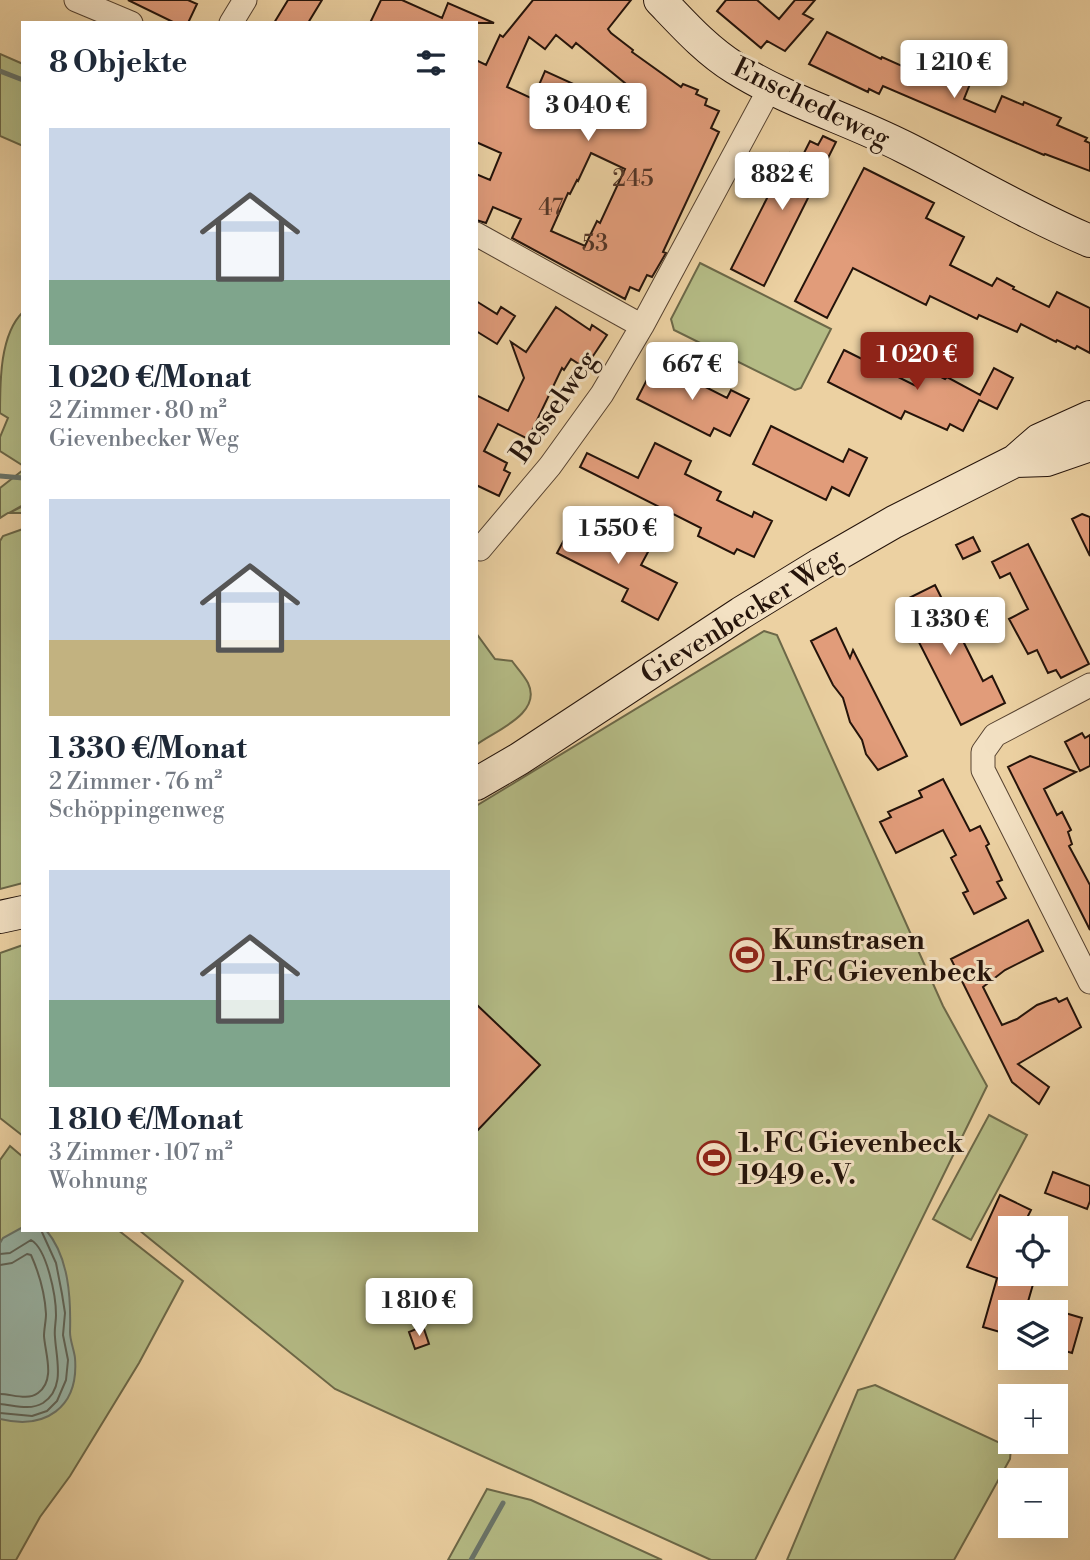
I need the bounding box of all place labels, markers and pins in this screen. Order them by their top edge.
pin: 1 210 € [889,41,1019,100]
pin: 3 040 € [523,83,653,143]
pin: 882 € [733,152,831,212]
pin: 1 020 € [852,332,982,392]
pin: 667 € [643,342,741,402]
pin: 1 550 € [553,506,683,566]
pin: 1 330 € [885,598,1015,657]
place label: Kunstrasen 1.FC Gievenbeck [772,923,994,990]
sports icon: Kunstrasen 1.FC Gievenbeck [728,936,766,974]
place label: 1. FC Gievenbeck 1949 e.V. [738,1126,965,1193]
sports icon: 1. FC Gievenbeck 1949 e.V. [695,1139,733,1177]
pin: 1 810 € [354,1278,484,1338]

